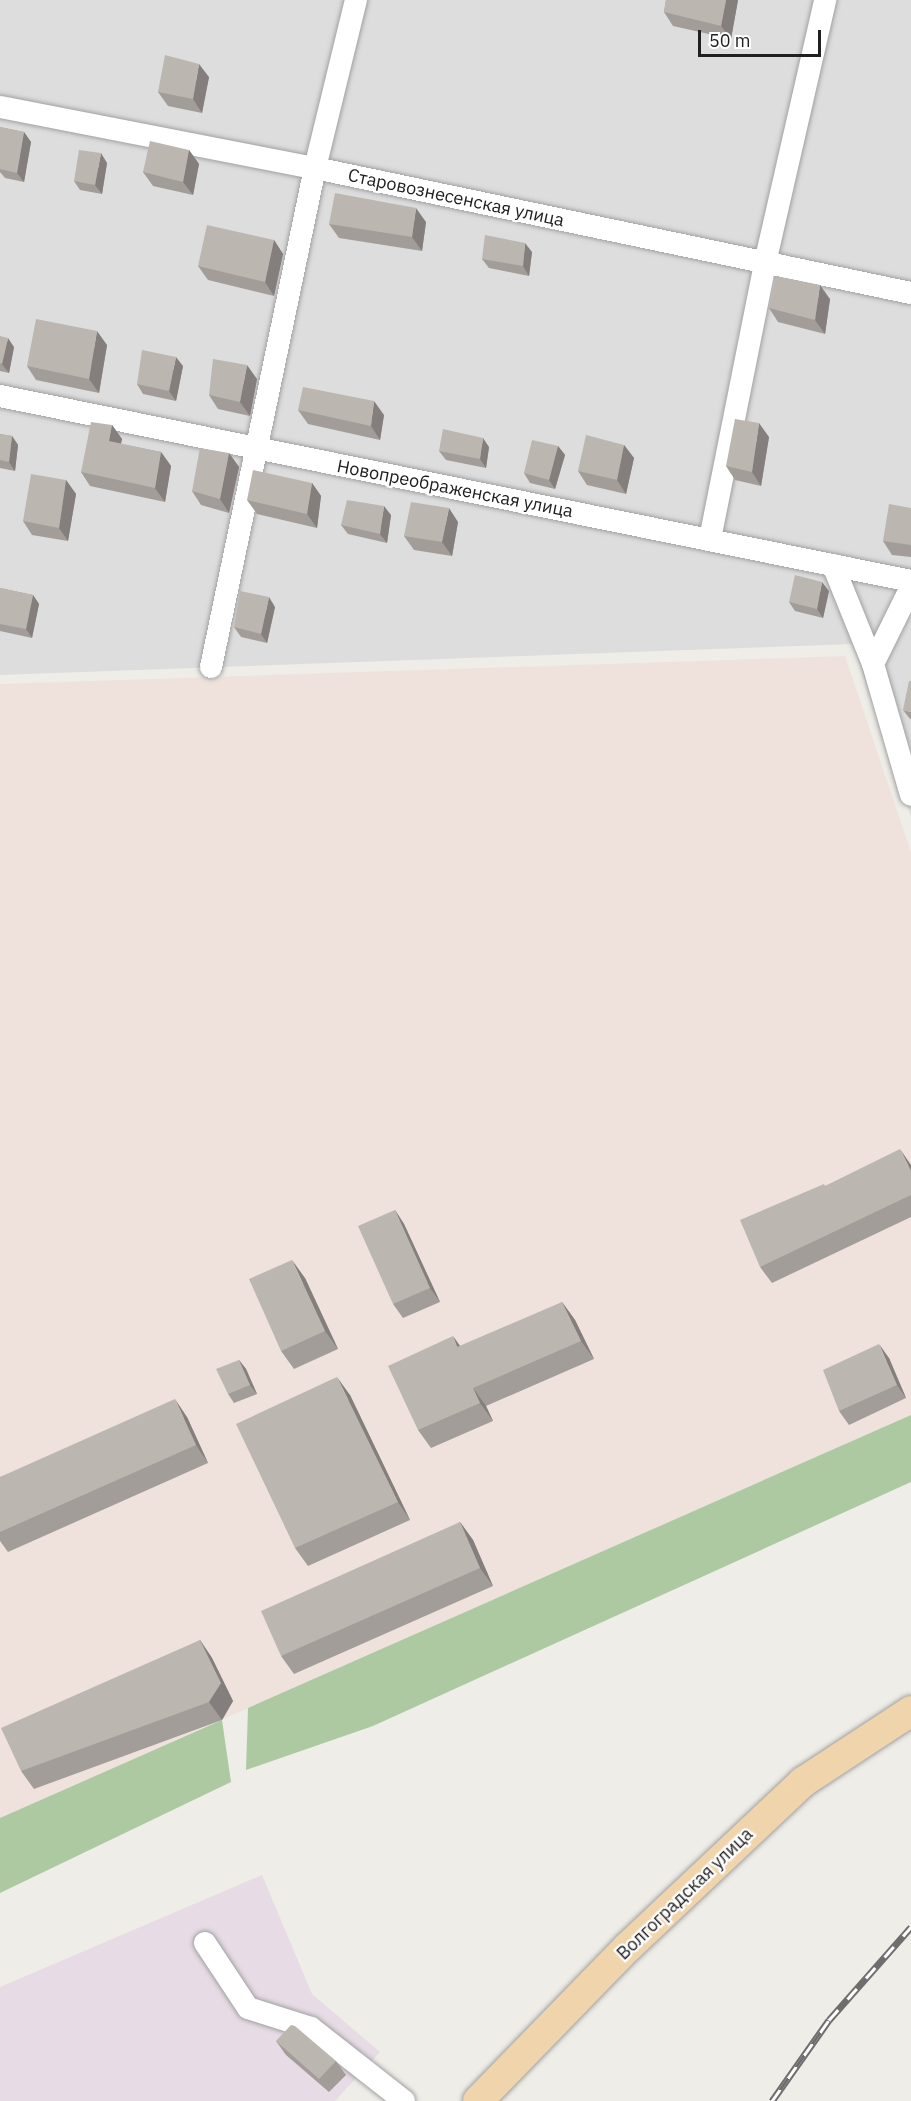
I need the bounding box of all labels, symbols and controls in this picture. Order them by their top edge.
scale bar [701,18,824,56]
text: 50 m [709,29,751,52]
street label: Старовознесенская улица [346,165,566,231]
street label: Новопреображенская улица [335,455,575,523]
street label: Волгоградская улица [613,1823,757,1965]

